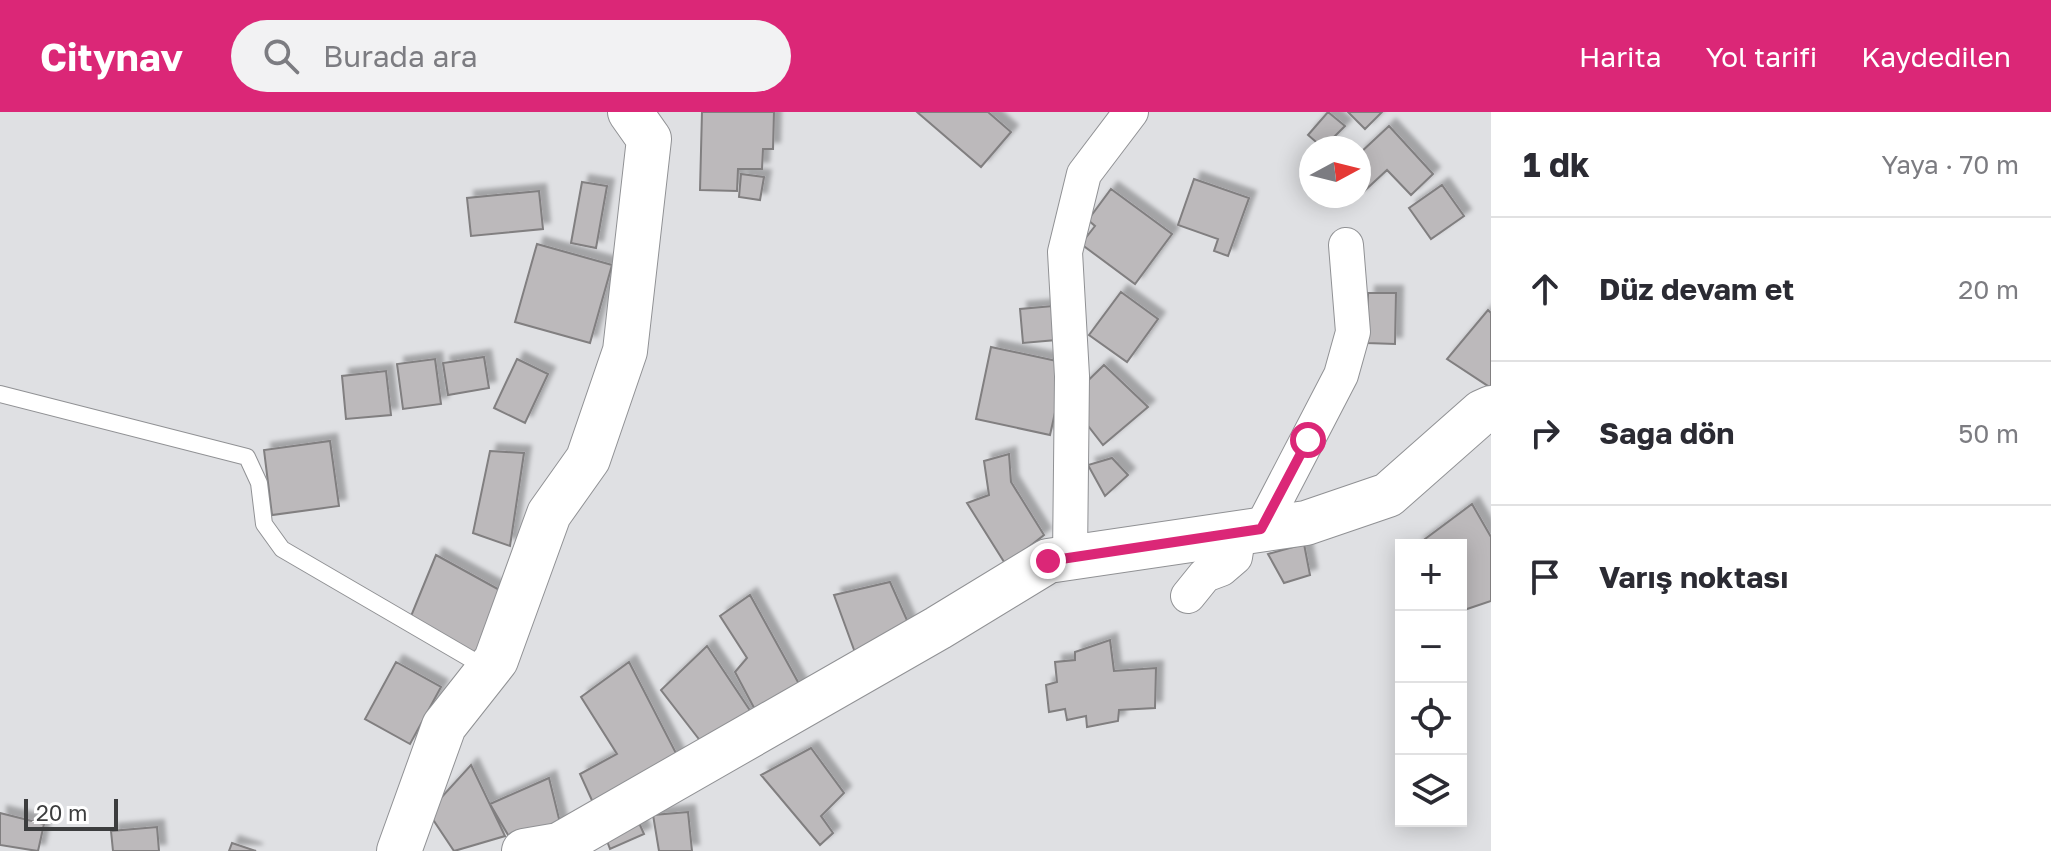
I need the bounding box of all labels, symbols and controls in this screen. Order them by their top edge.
search box [231,20,791,92]
text: Citynav [40,34,183,79]
icon: search [259,34,303,78]
text: Burada ara [323,38,478,74]
text: Harita [1579,40,1662,73]
text: Yol tarifi [1706,40,1817,73]
text: Kaydedilen [1861,40,2011,73]
north arrow [1299,136,1371,208]
text: 1 dk [1523,144,1590,184]
text: Yaya · 70 m [1882,149,2019,180]
icon: ahead [1523,267,1567,311]
text: Düz devam et [1599,271,1794,307]
text: 20 m [1958,274,2019,305]
icon: right [1523,411,1567,455]
text: Sağa dön [1599,415,1734,451]
text: 50 m [1958,418,2019,449]
route start [1290,422,1326,458]
map controls [1395,539,1467,827]
button: + [1395,539,1467,611]
route end [1030,543,1066,579]
icon: arrive [1523,555,1567,599]
text: Varış noktası [1599,559,1788,595]
button: − [1395,611,1467,683]
button: locate [1395,683,1467,755]
button: layers [1395,755,1467,827]
scale bar [24,795,118,831]
text: 20 m [36,799,87,826]

